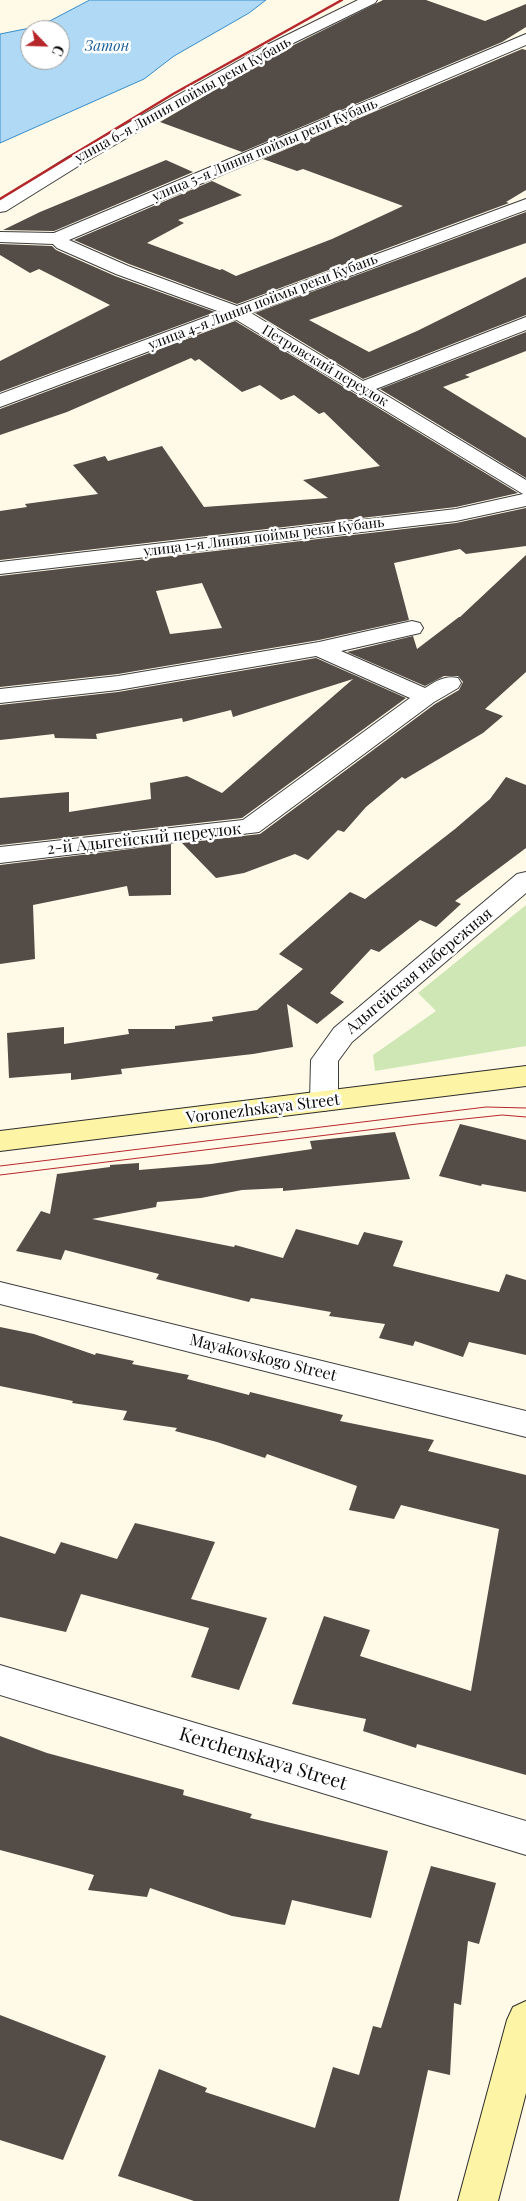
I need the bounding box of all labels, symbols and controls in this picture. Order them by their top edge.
north arrow [20,20,70,70]
street label: улица 6-я Линия поймы реки Кубань [72,33,294,167]
water label: Затон [85,37,129,55]
text: С [48,43,69,59]
street label: улица 5-я Линия поймы реки Кубань [150,95,380,205]
street label: улица 4-я Линия поймы реки Кубань [146,250,380,354]
street label: Петровский переулок [259,322,391,410]
street label: улица 1-я Линия поймы реки Кубань [143,514,385,560]
street label: 2-й Адыгейский переулок [46,819,242,859]
street label: Адыгейская набережная [342,904,496,1038]
street label: Voronezhskaya Street [185,1090,341,1128]
street label: Mayakovskogo Street [188,1330,338,1386]
street label: Kerchenskaya Street [176,1723,350,1795]

